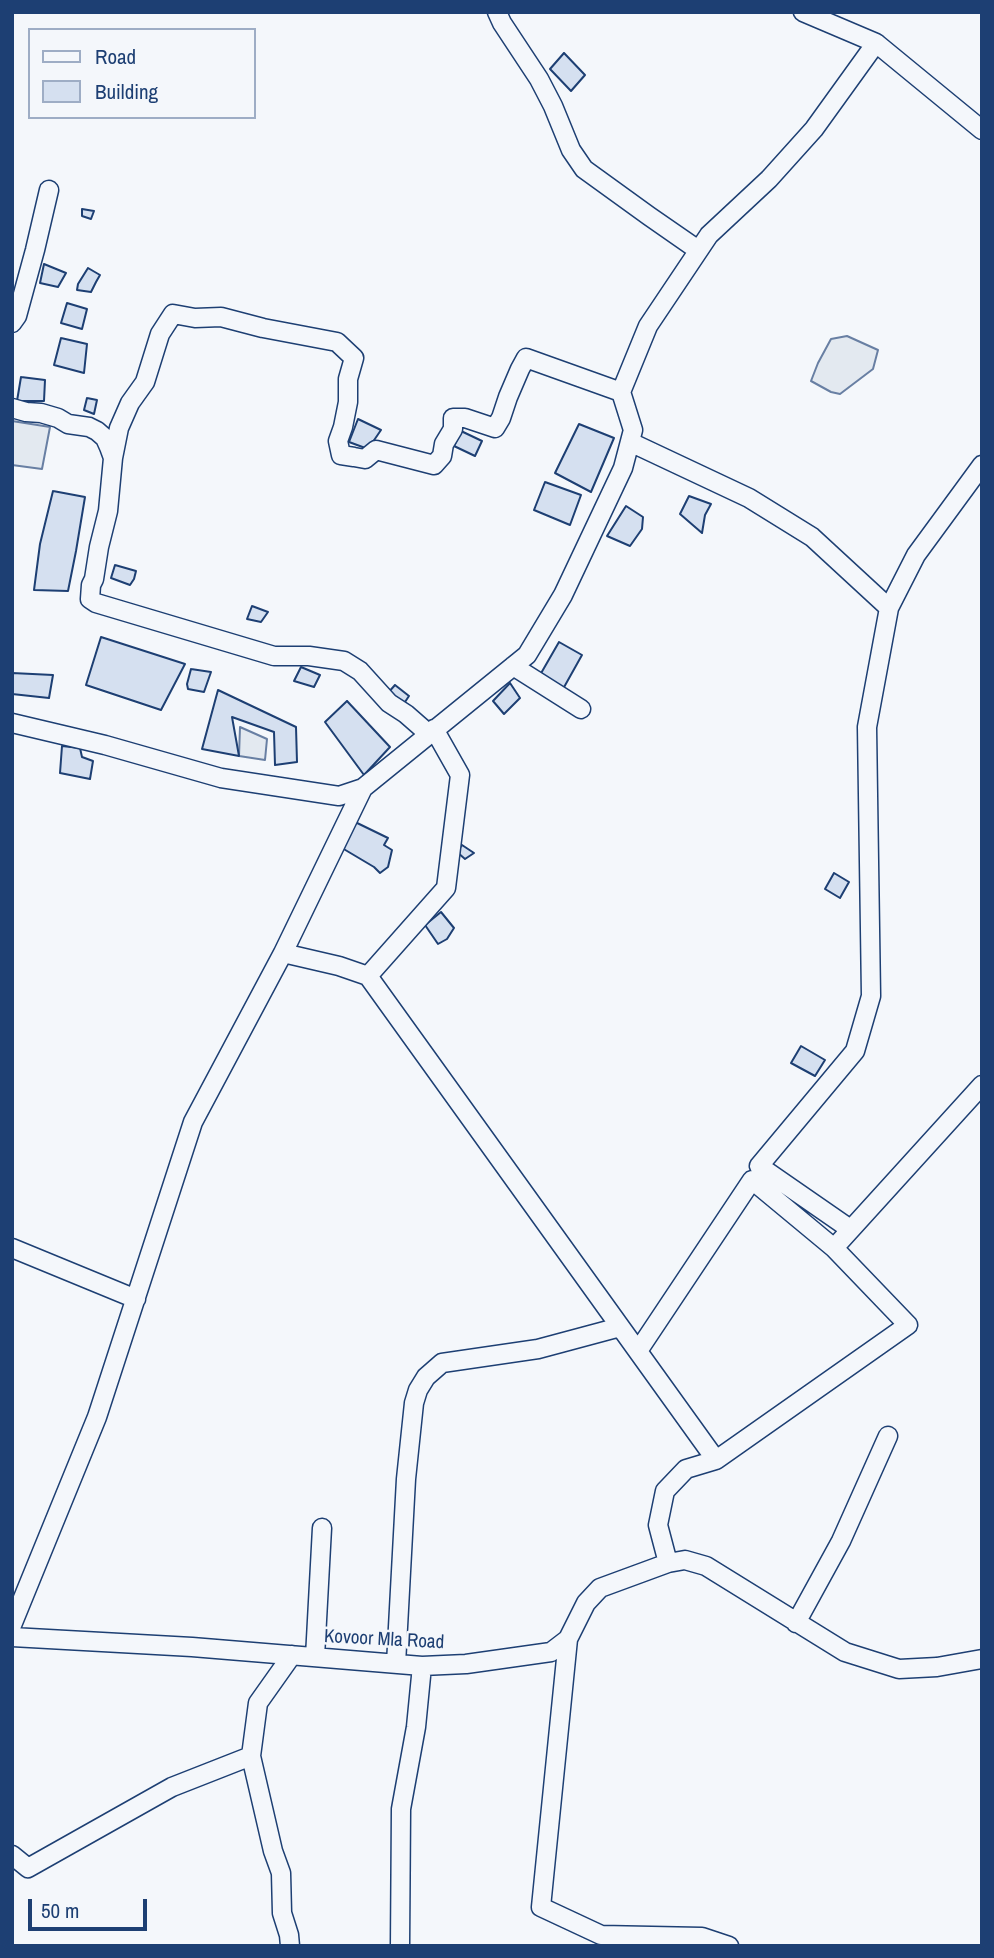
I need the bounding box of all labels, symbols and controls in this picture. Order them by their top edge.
legend [28,28,256,119]
text: Road [95,42,136,71]
text: Building [95,77,158,106]
street label: Kovoor Mla Road [323,1625,445,1655]
scale bar [32,1884,150,1928]
text: 50 m [41,1896,79,1925]

